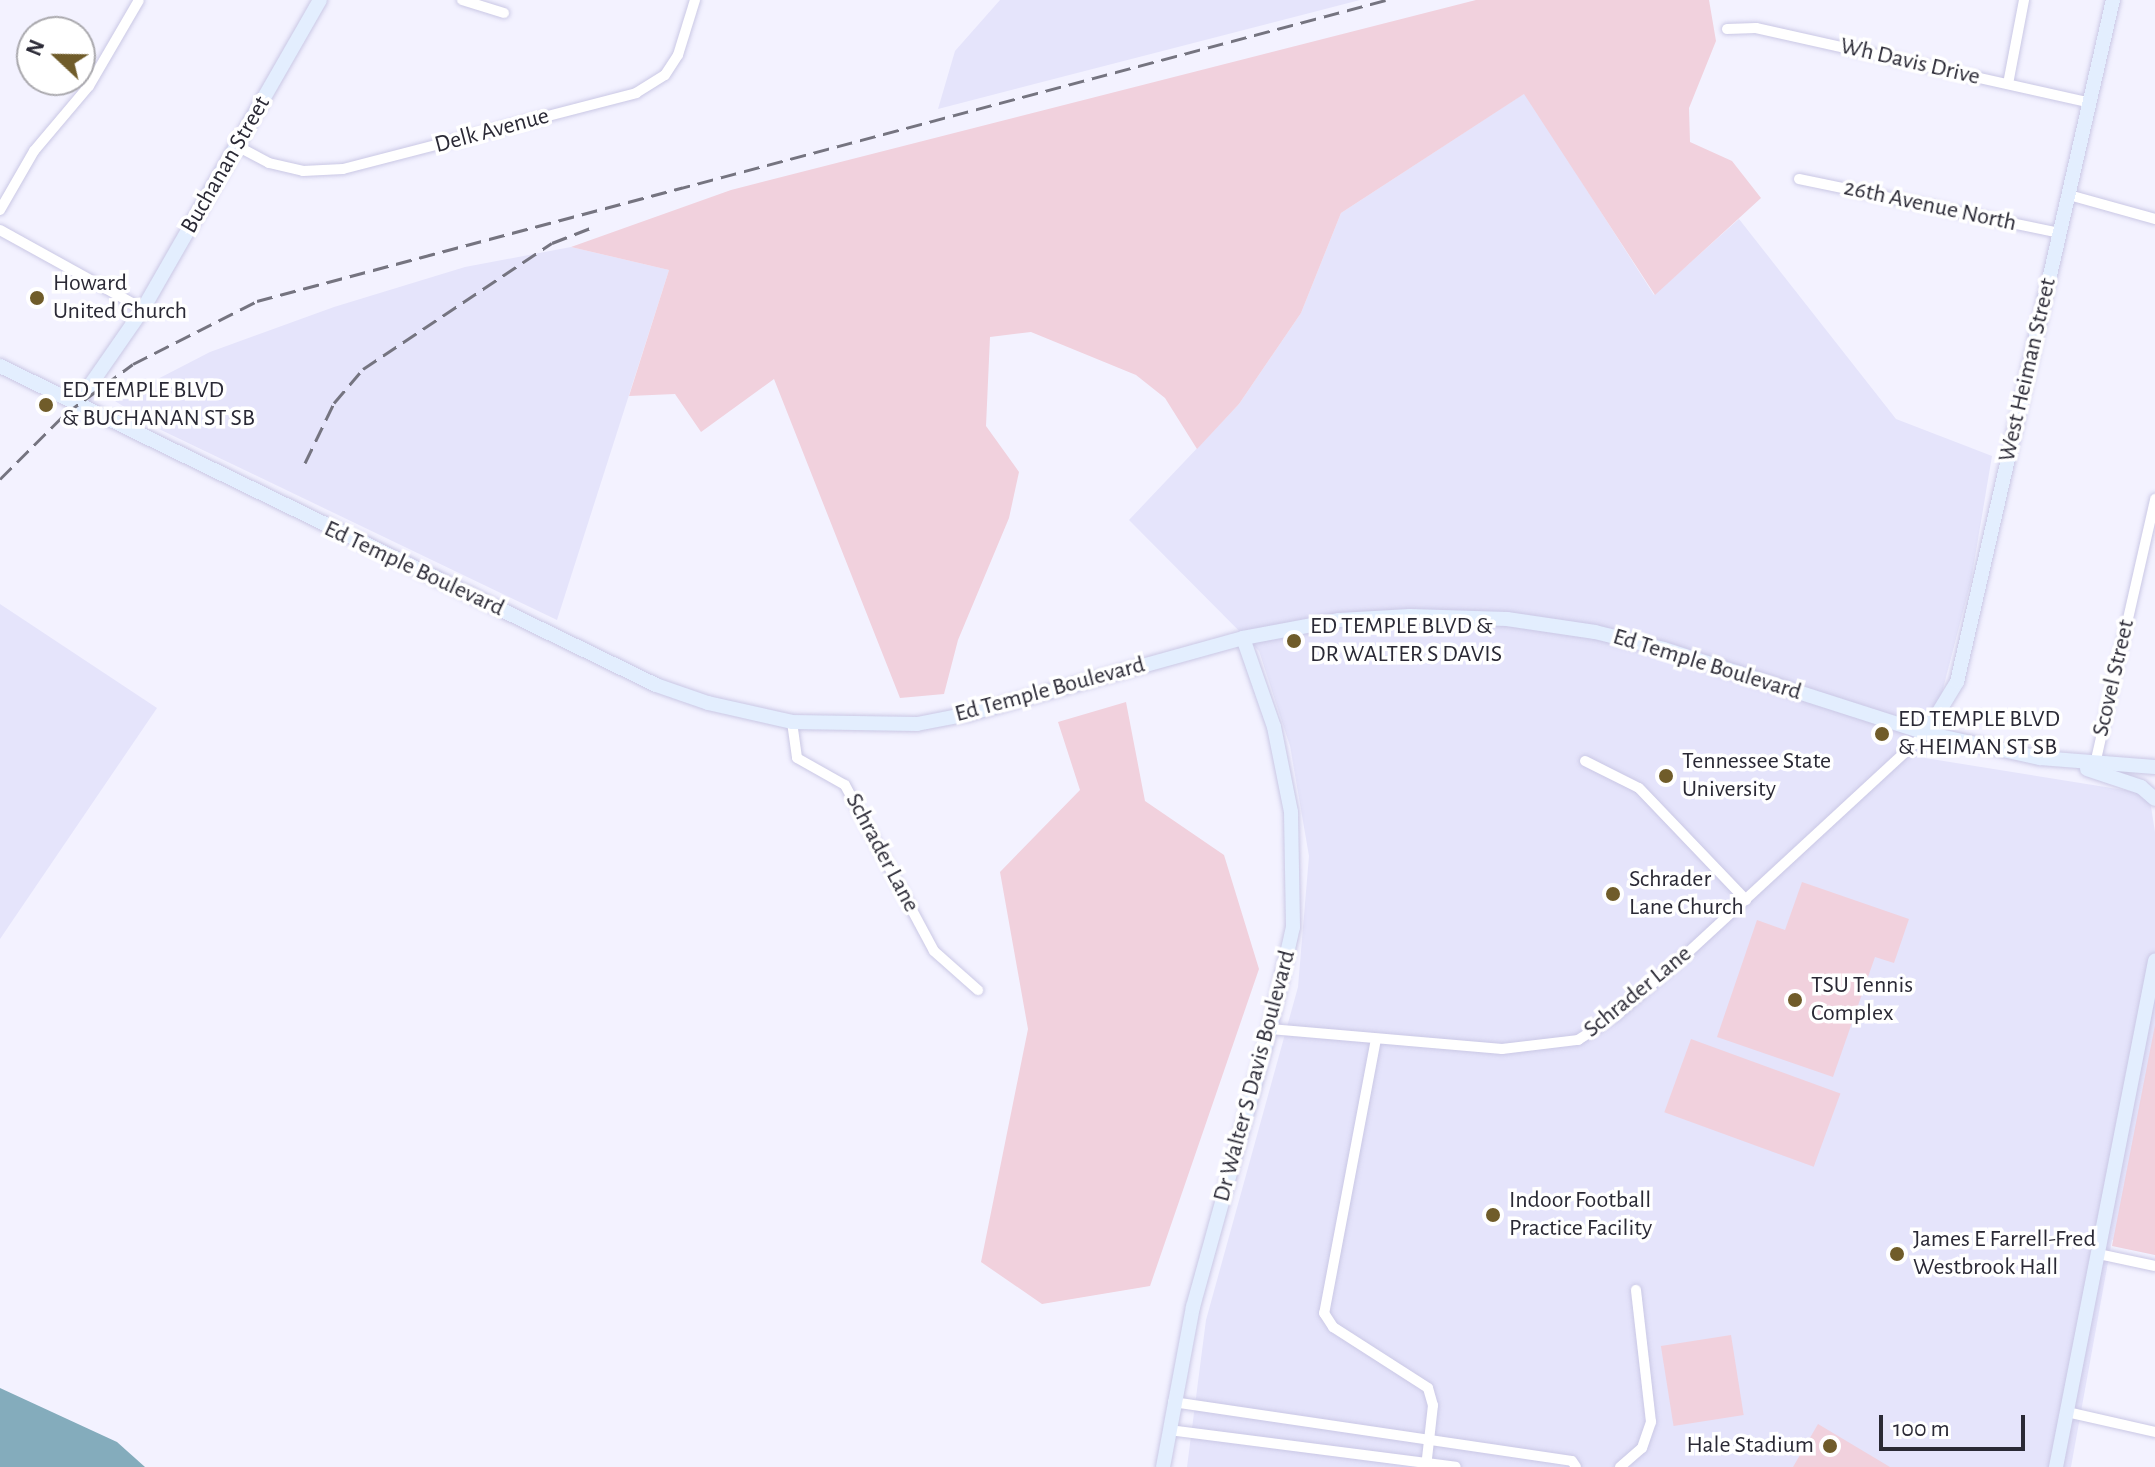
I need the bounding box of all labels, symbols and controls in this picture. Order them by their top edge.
north arrow [16,16,96,96]
street label: Wh Davis Drive [1837,32,1983,92]
text: N [23,37,49,59]
street label: Buchanan Street [175,91,277,239]
street label: Delk Avenue [432,102,552,160]
street label: 26th Avenue North [1841,174,2019,238]
place label: Howard United Church [53,270,187,326]
street label: West Heiman Street [1993,275,2063,465]
marker: Howard United Church [28,289,46,307]
place label: ED TEMPLE BLVD & BUCHANAN ST SB [62,377,255,433]
marker: ED TEMPLE BLVD & BUCHANAN ST SB [37,396,55,414]
street label: Ed Temple Boulevard [319,515,509,623]
place label: ED TEMPLE BLVD & DR WALTER S DAVIS [1310,613,1502,669]
street label: Scovel Street [2087,617,2141,739]
street label: Ed Temple Boulevard [1609,623,1805,707]
marker: ED TEMPLE BLVD & DR WALTER S DAVIS [1285,632,1303,650]
street label: Ed Temple Boulevard [952,651,1148,729]
place label: ED TEMPLE BLVD & HEIMAN ST SB [1898,706,2060,762]
marker: ED TEMPLE BLVD & HEIMAN ST SB [1873,725,1891,743]
place label: Tennessee State University [1682,748,1831,804]
marker: Tennessee State University [1657,767,1675,785]
street label: Schrader Lane [839,789,925,917]
place label: Schrader Lane Church [1629,866,1744,922]
marker: Schrader Lane Church [1604,885,1622,903]
street label: Schrader Lane [1578,940,1698,1044]
street label: Dr Walter S Davis Boulevard [1208,947,1302,1205]
place label: TSU Tennis Complex [1811,972,1913,1028]
marker: TSU Tennis Complex [1786,991,1804,1009]
place label: Indoor Football Practice Facility [1509,1187,1652,1243]
marker: Indoor Football Practice Facility [1484,1206,1502,1224]
place label: James E Farrell-Fred Westbrook Hall [1913,1226,2096,1282]
marker: James E Farrell-Fred Westbrook Hall [1888,1245,1906,1263]
scale bar [1883,1399,2029,1449]
text: 100 m [1893,1417,1950,1441]
place label: Hale Stadium [1687,1432,1814,1460]
marker: Hale Stadium [1821,1437,1839,1455]

